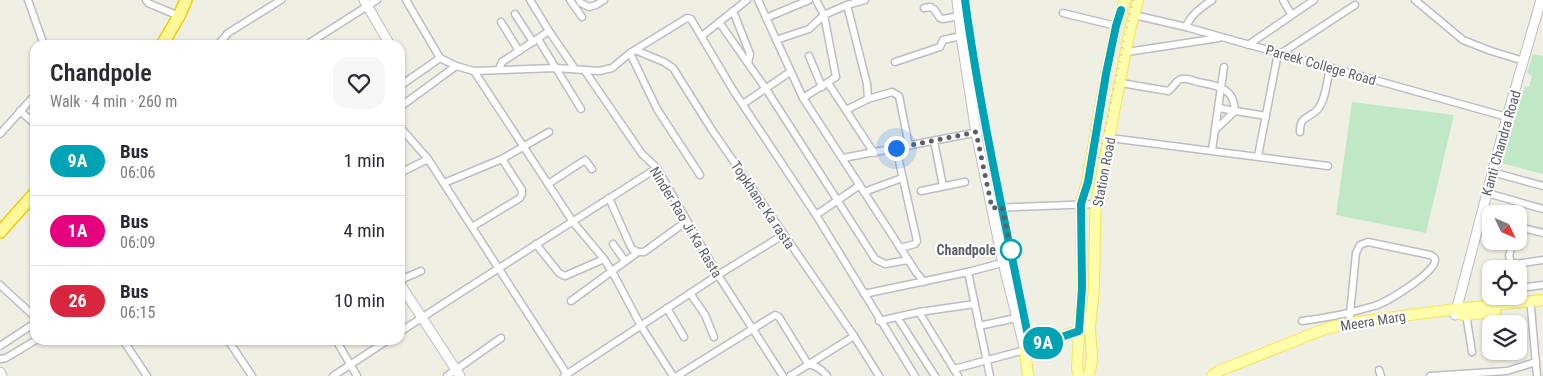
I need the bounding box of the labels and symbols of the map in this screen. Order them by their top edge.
street label: Pareek College Road [1264,42,1378,88]
street label: Kanti Chandra Road [1478,88,1524,198]
your location [884,136,909,161]
street label: Station Road [1089,136,1119,208]
street label: Topkhane Ka rasta [728,158,798,252]
street label: Ninder Rao Ji Ka Rasta [647,164,725,280]
north arrow [1482,205,1528,250]
marker: Chandpole [1000,239,1022,261]
place label: Chandpole [937,242,996,258]
street label: Meera Marg [1339,308,1407,334]
line badge: 9A [1020,327,1066,359]

